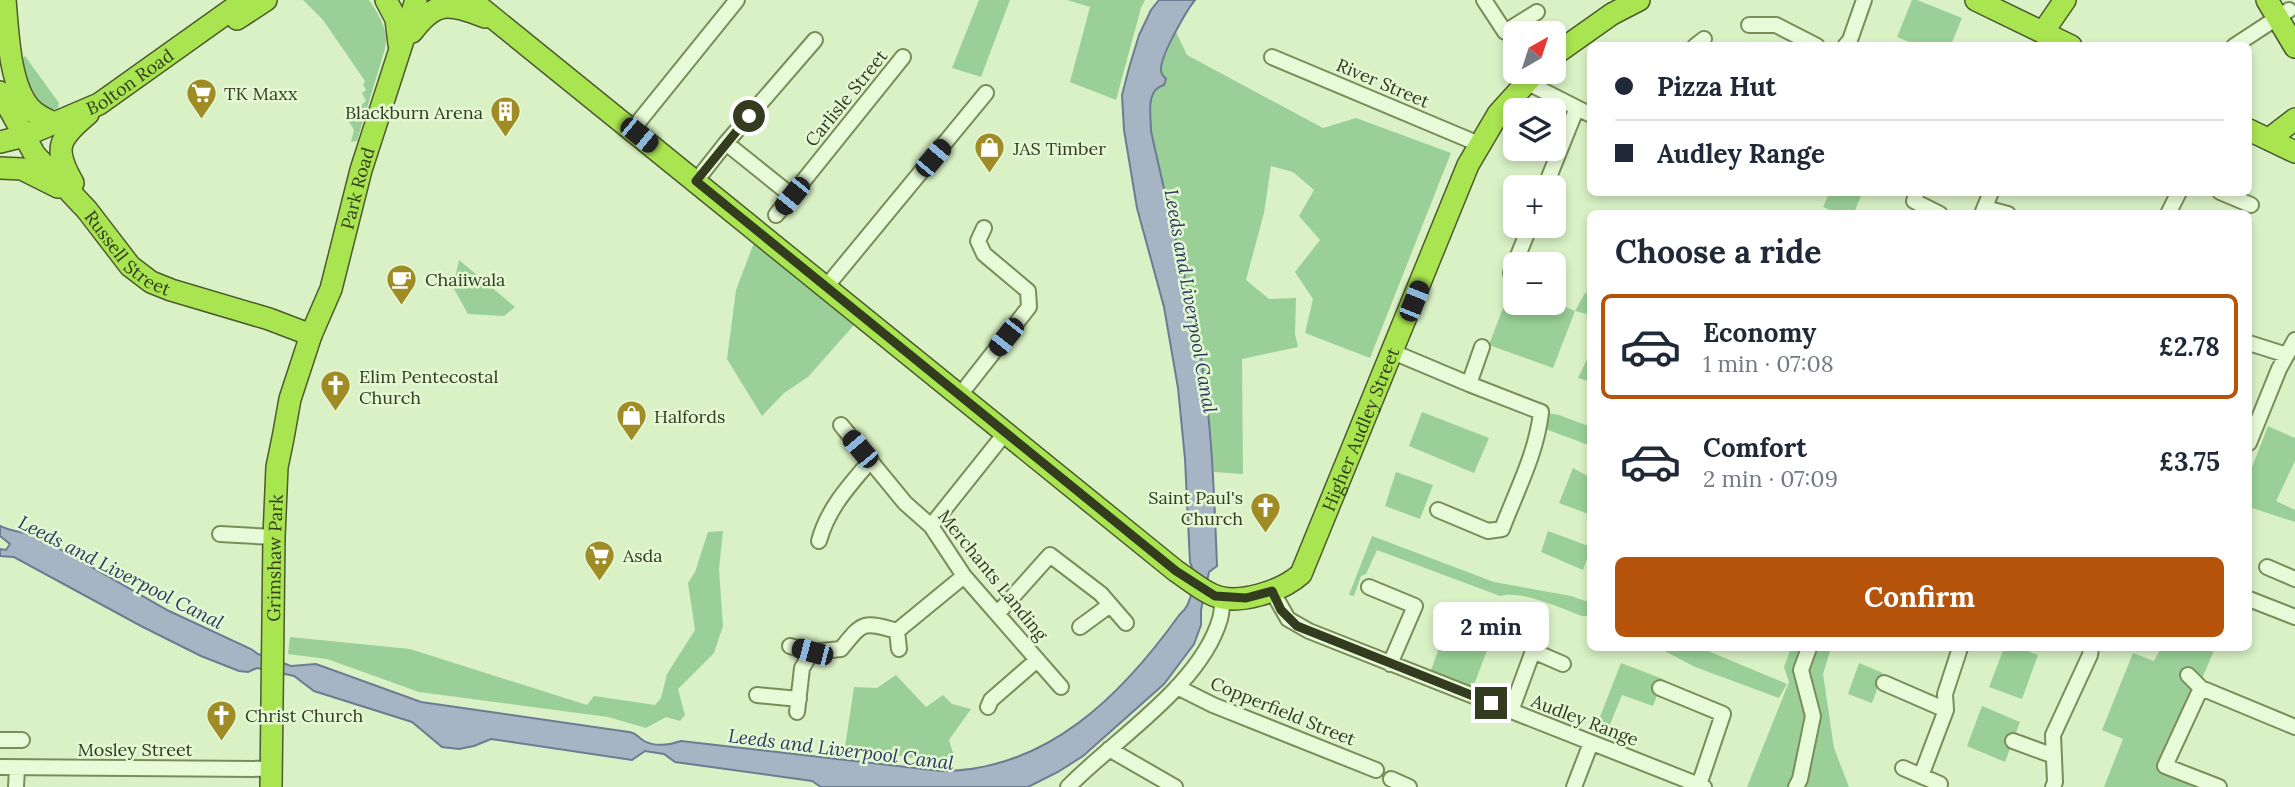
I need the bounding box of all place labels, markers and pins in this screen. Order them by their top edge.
supermarket icon: TK Maxx [184,76,218,120]
place label: TK Maxx [224,82,298,105]
building icon: Blackburn Arena [489,95,523,139]
place label: Blackburn Arena [345,101,483,124]
shop icon: JAS Timber [973,131,1007,175]
place label: JAS Timber [1012,137,1106,160]
cafe icon: Chaiiwala [385,262,419,306]
place label: Chaiiwala [425,268,505,291]
place label: Elim Pentecostal Church [359,365,498,409]
church icon: Elim Pentecostal Church [319,369,353,413]
shop icon: Halfords [614,399,648,443]
place label: Halfords [654,405,725,428]
place label: Saint Paul's Church [1148,486,1243,530]
church icon: Saint Paul's Church [1249,490,1283,534]
supermarket icon: Asda [583,538,617,582]
place label: Asda [622,544,663,567]
church icon: Christ Church [205,698,239,742]
place label: Christ Church [245,704,364,727]

